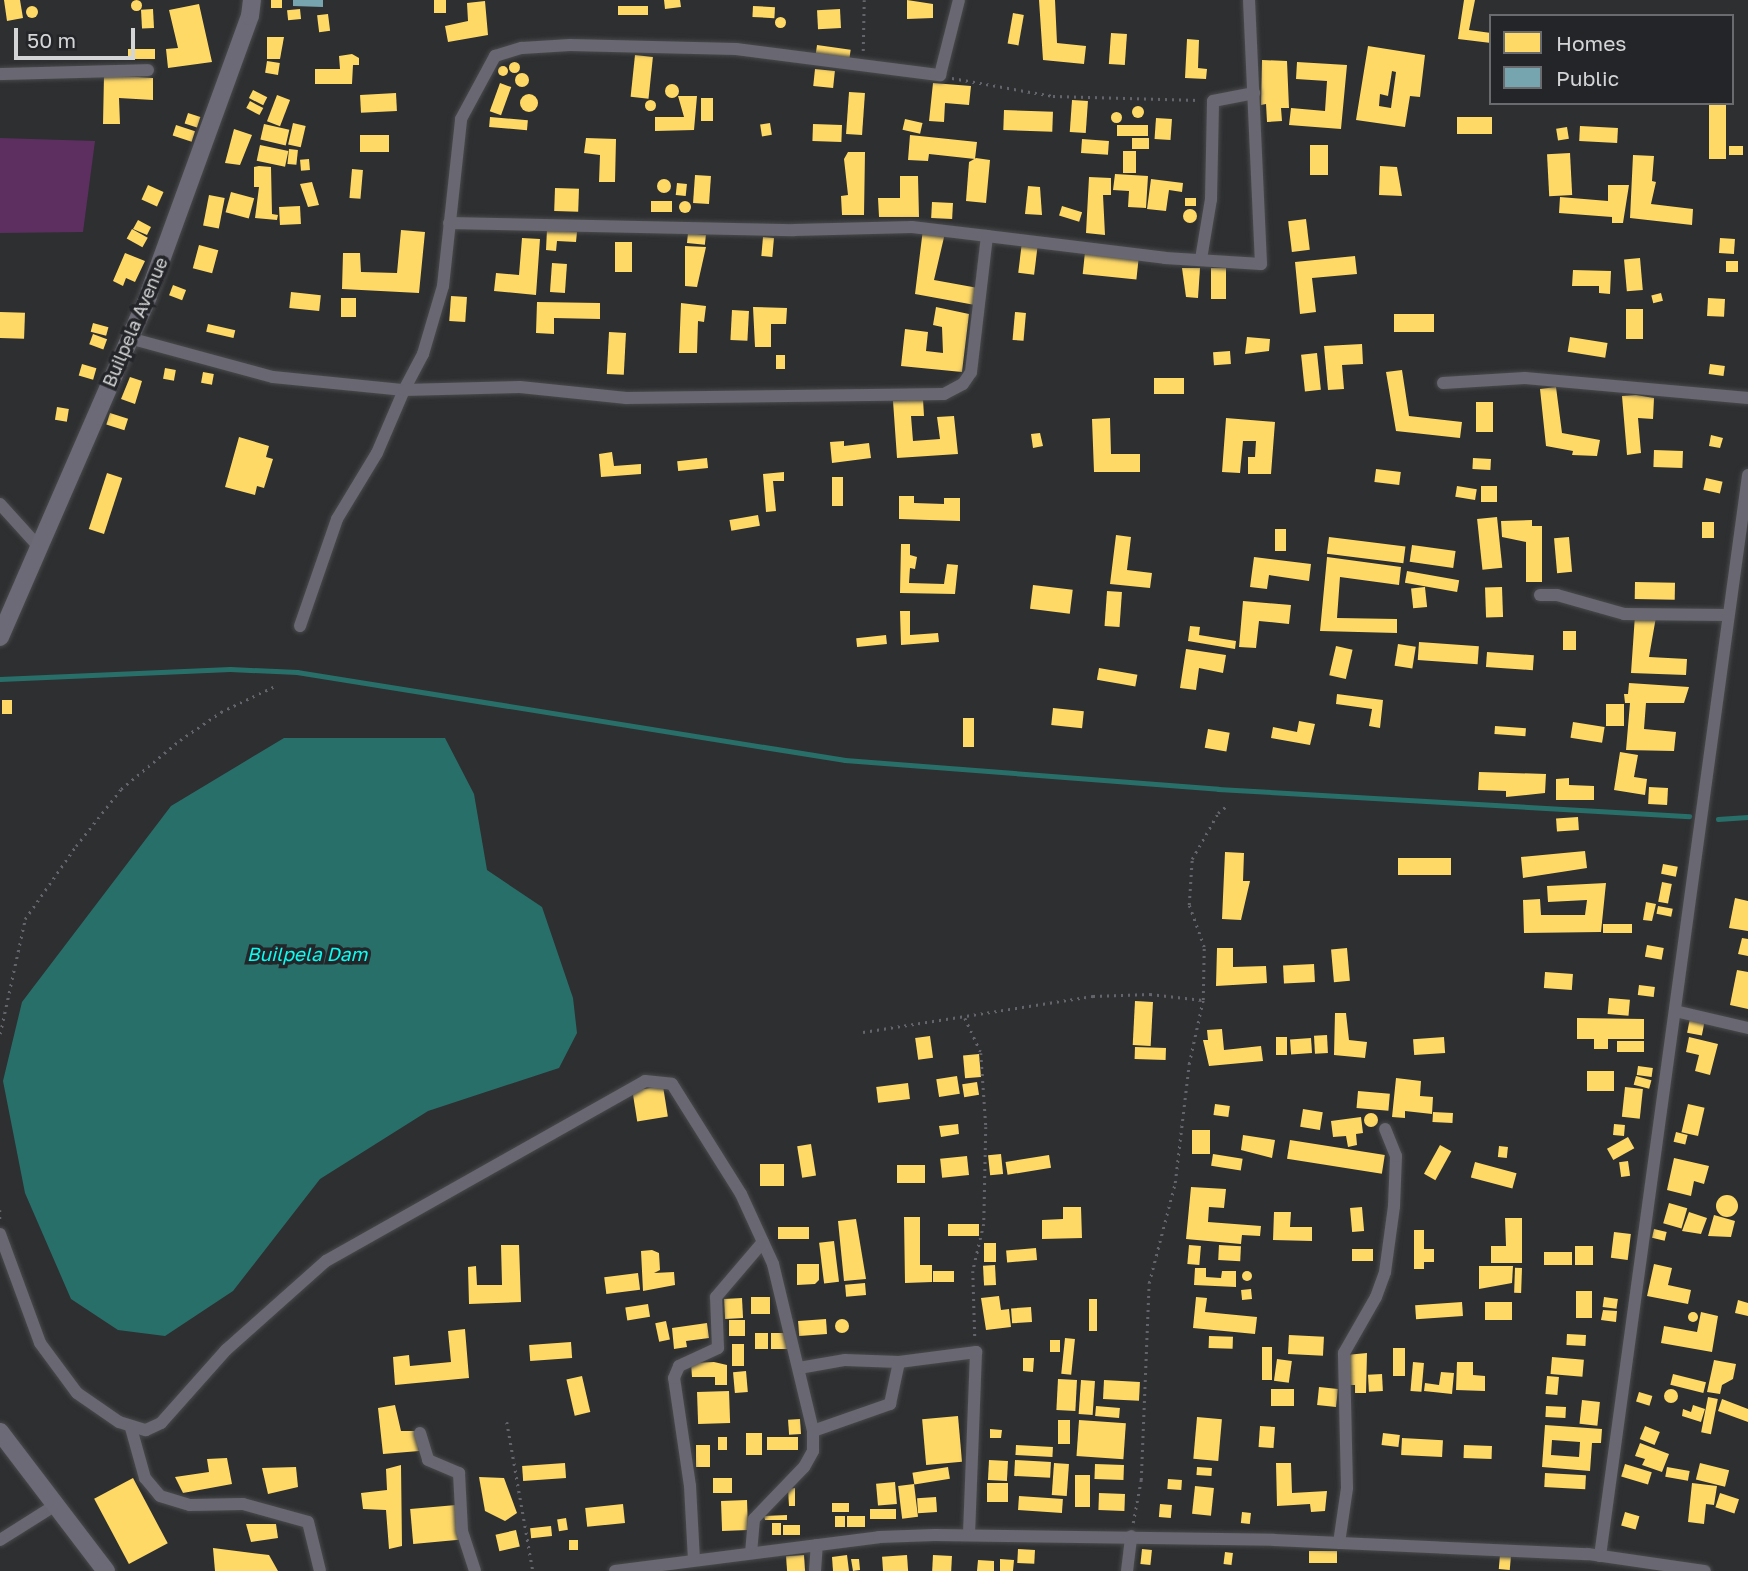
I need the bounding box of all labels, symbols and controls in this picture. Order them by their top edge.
scale bar [18,14,138,58]
legend [1489,14,1734,105]
text: 50 m [27,27,76,53]
text: Homes [1556,30,1626,56]
text: Public [1556,65,1619,91]
street label: Builpela Avenue [98,254,172,390]
water label: Builpela Dam [247,943,367,965]

